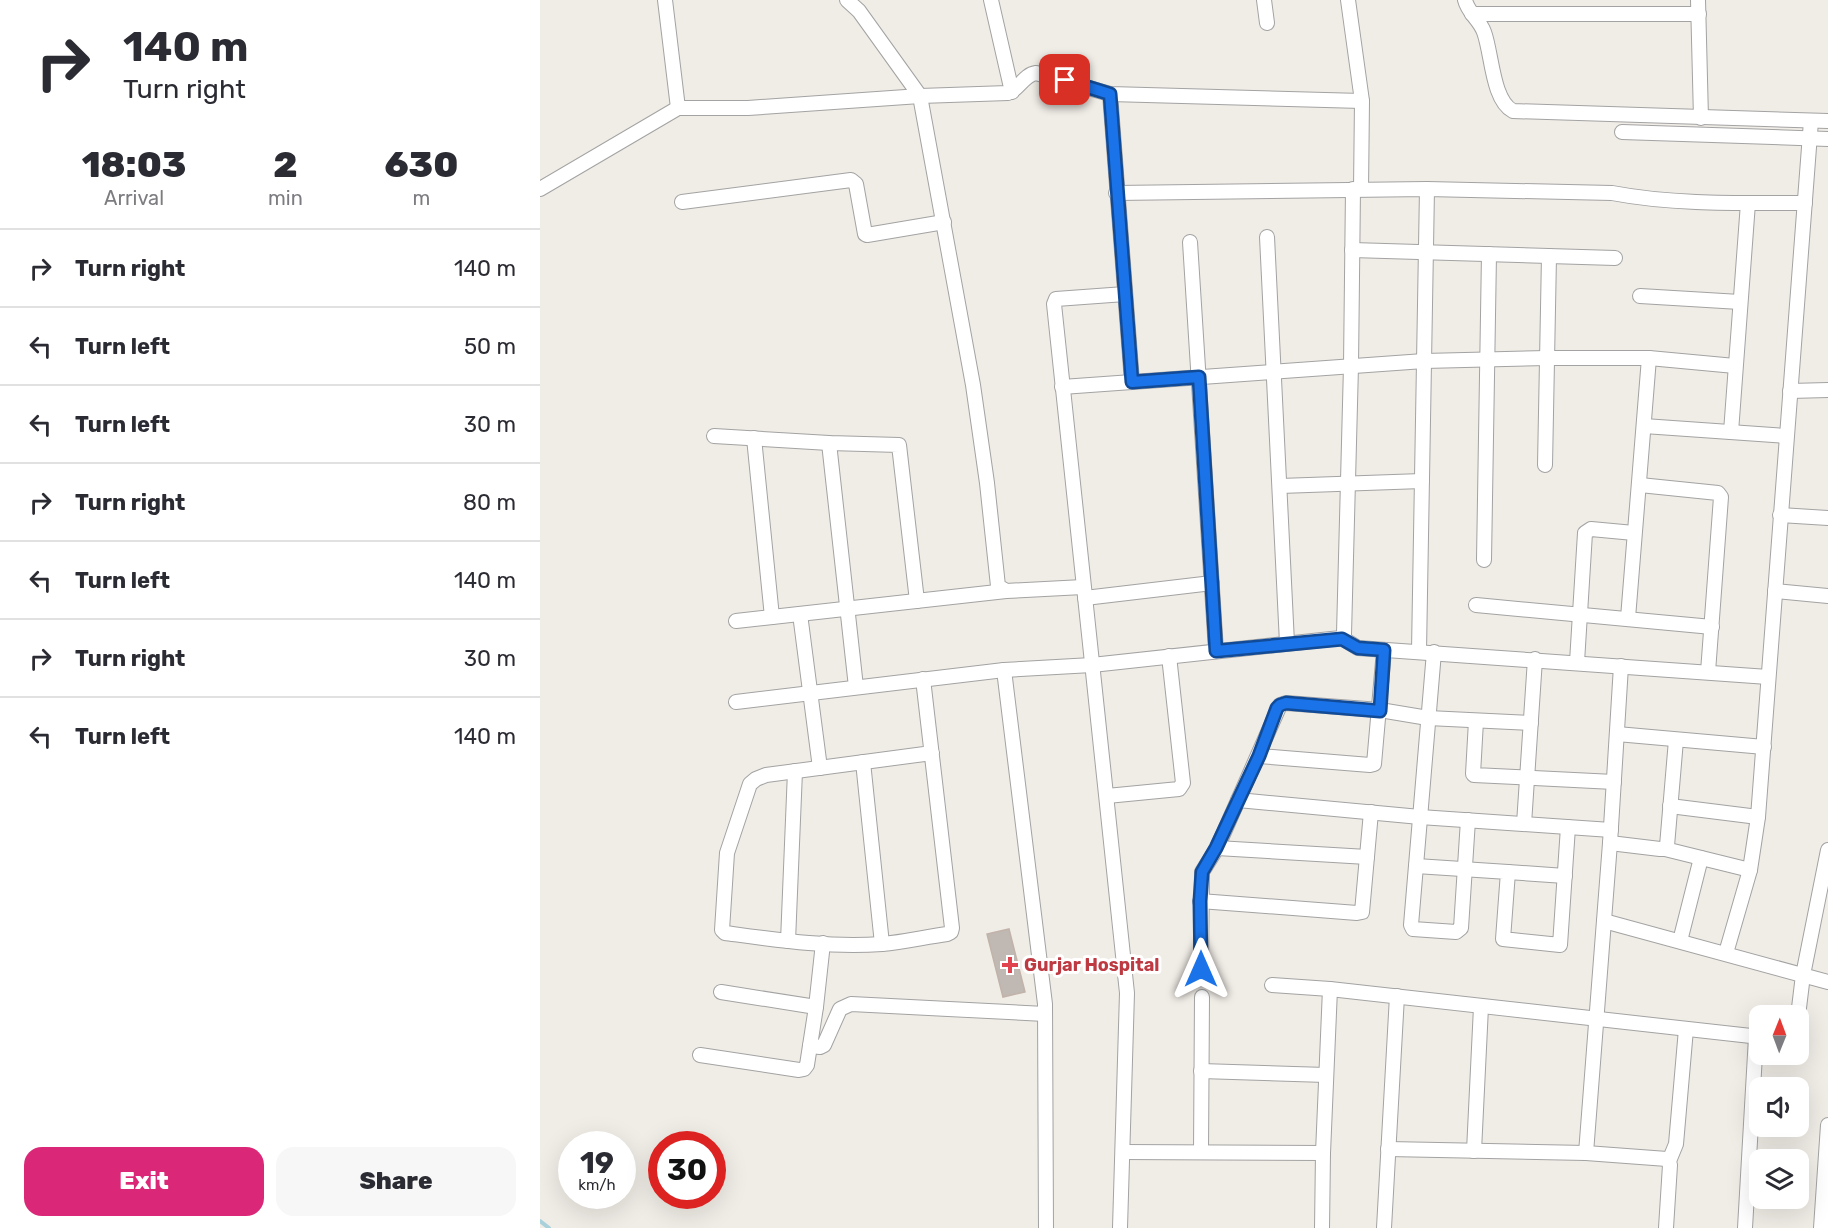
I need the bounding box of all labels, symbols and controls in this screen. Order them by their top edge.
text: 140 m [123,22,249,72]
icon: right [24,24,102,102]
pin [1039,54,1090,105]
icon: arrive [1048,63,1081,96]
text: Turn right [123,73,246,105]
text: 18:03 [82,143,186,186]
text: 2 [273,143,298,186]
text: 630 [384,143,458,186]
text: Arrival [104,186,164,210]
text: min [268,186,303,210]
text: m [413,186,430,210]
icon: right [24,252,57,285]
text: Turn right [75,255,185,282]
text: 140 m [454,255,516,282]
icon: left [24,330,57,363]
text: Turn left [75,333,170,360]
text: 50 m [464,333,516,360]
icon: left [24,408,57,441]
text: Turn left [75,411,170,438]
text: 30 m [464,411,516,438]
icon: right [24,486,57,519]
text: Turn right [75,489,185,516]
text: 80 m [463,489,516,516]
icon: left [24,564,57,597]
text: Turn left [75,567,170,594]
text: 140 m [454,567,516,594]
icon: right [24,642,57,675]
text: Turn right [75,645,185,672]
text: 30 m [464,645,516,672]
icon: left [24,720,57,753]
text: Turn left [75,723,170,750]
text: 140 m [454,723,516,750]
position arrow [1169,937,1233,1001]
place label: Gurjar Hospital [1024,954,1159,976]
marker: Gurjar Hospital [1001,956,1019,974]
north arrow [1749,1005,1809,1065]
map controls [1749,1005,1809,1209]
button: sound [1749,1077,1809,1137]
speed limit sign: 30 [648,1131,726,1209]
text: 19 [580,1145,614,1181]
button: Exit [24,1147,264,1216]
button: Share [276,1147,516,1216]
button: layers [1749,1149,1809,1209]
text: km/h [578,1176,616,1194]

